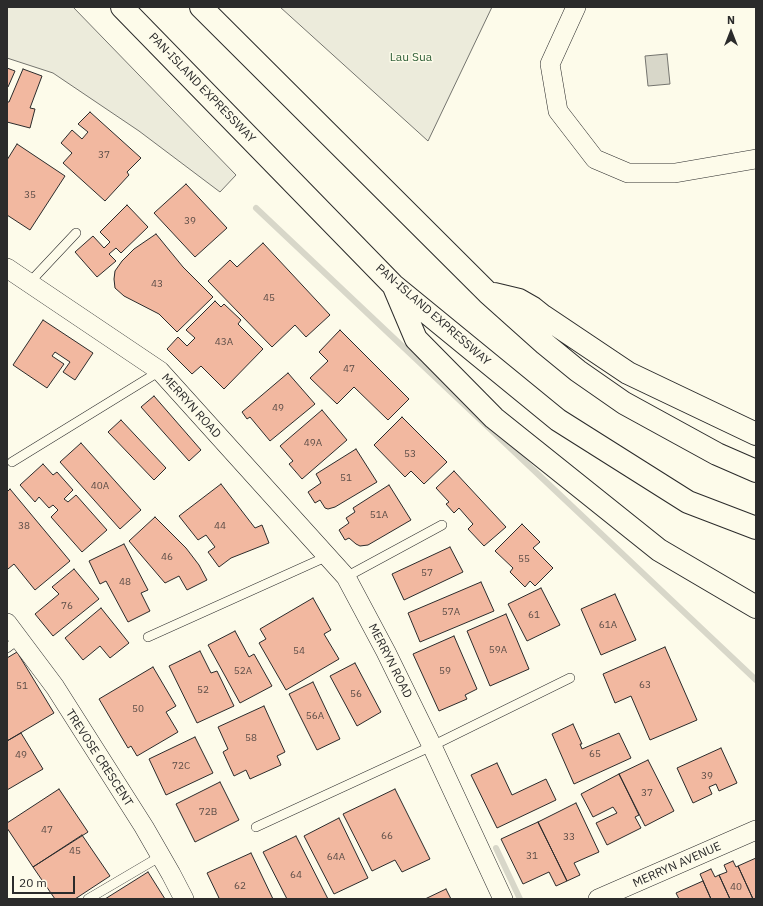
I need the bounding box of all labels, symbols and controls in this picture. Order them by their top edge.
north arrow [711,12,751,52]
text: N [727,13,735,27]
street label: PAN-ISLAND EXPRESSWAY [146,30,258,146]
park label: Lau Sua [390,51,432,65]
house number: 37 [98,149,110,161]
house number: 35 [24,189,36,201]
house number: 39 [184,215,196,227]
street label: PAN-ISLAND EXPRESSWAY [373,261,493,369]
house number: 43 [151,278,163,290]
house number: 45 [263,292,275,304]
house number: 43A [215,336,233,348]
house number: 47 [343,363,355,375]
street label: MERRYN ROAD [158,371,224,441]
house number: 49 [272,402,284,414]
house number: 49A [304,437,322,449]
house number: 53 [404,448,416,460]
house number: 51 [340,472,352,484]
house number: 40A [91,480,109,492]
house number: 51A [370,509,388,521]
house number: 38 [18,520,30,532]
house number: 44 [214,520,226,532]
house number: 46 [161,551,173,563]
house number: 55 [518,553,530,565]
house number: 57 [421,567,433,579]
house number: 48 [119,576,131,588]
house number: 76 [61,600,73,612]
house number: 57A [442,606,460,618]
house number: 61 [528,609,540,621]
house number: 61A [599,619,617,631]
street label: MERRYN ROAD [365,621,415,701]
house number: 59A [489,644,507,656]
house number: 54 [293,645,305,657]
house number: 52A [234,665,252,677]
house number: 59 [439,665,451,677]
house number: 63 [639,679,651,691]
house number: 51 [16,680,28,692]
house number: 52 [197,684,209,696]
house number: 56 [350,688,362,700]
house number: 50 [132,703,144,715]
street label: TREVOSE CRESCENT [62,707,136,809]
house number: 56A [306,710,324,722]
house number: 58 [245,732,257,744]
house number: 65 [589,748,601,760]
house number: 49 [15,749,27,761]
house number: 72C [172,760,190,772]
house number: 39 [701,770,713,782]
house number: 37 [641,787,653,799]
house number: 72B [199,806,217,818]
house number: 47 [41,824,53,836]
house number: 66 [381,830,393,842]
house number: 33 [563,831,575,843]
street label: MERRYN AVENUE [631,839,723,891]
house number: 45 [69,845,81,857]
house number: 31 [526,850,538,862]
house number: 64A [327,851,345,863]
scale bar [14,868,77,894]
house number: 64 [290,869,302,881]
text: 20 m [19,875,47,890]
house number: 62 [234,880,246,892]
house number: 40 [730,881,742,893]

